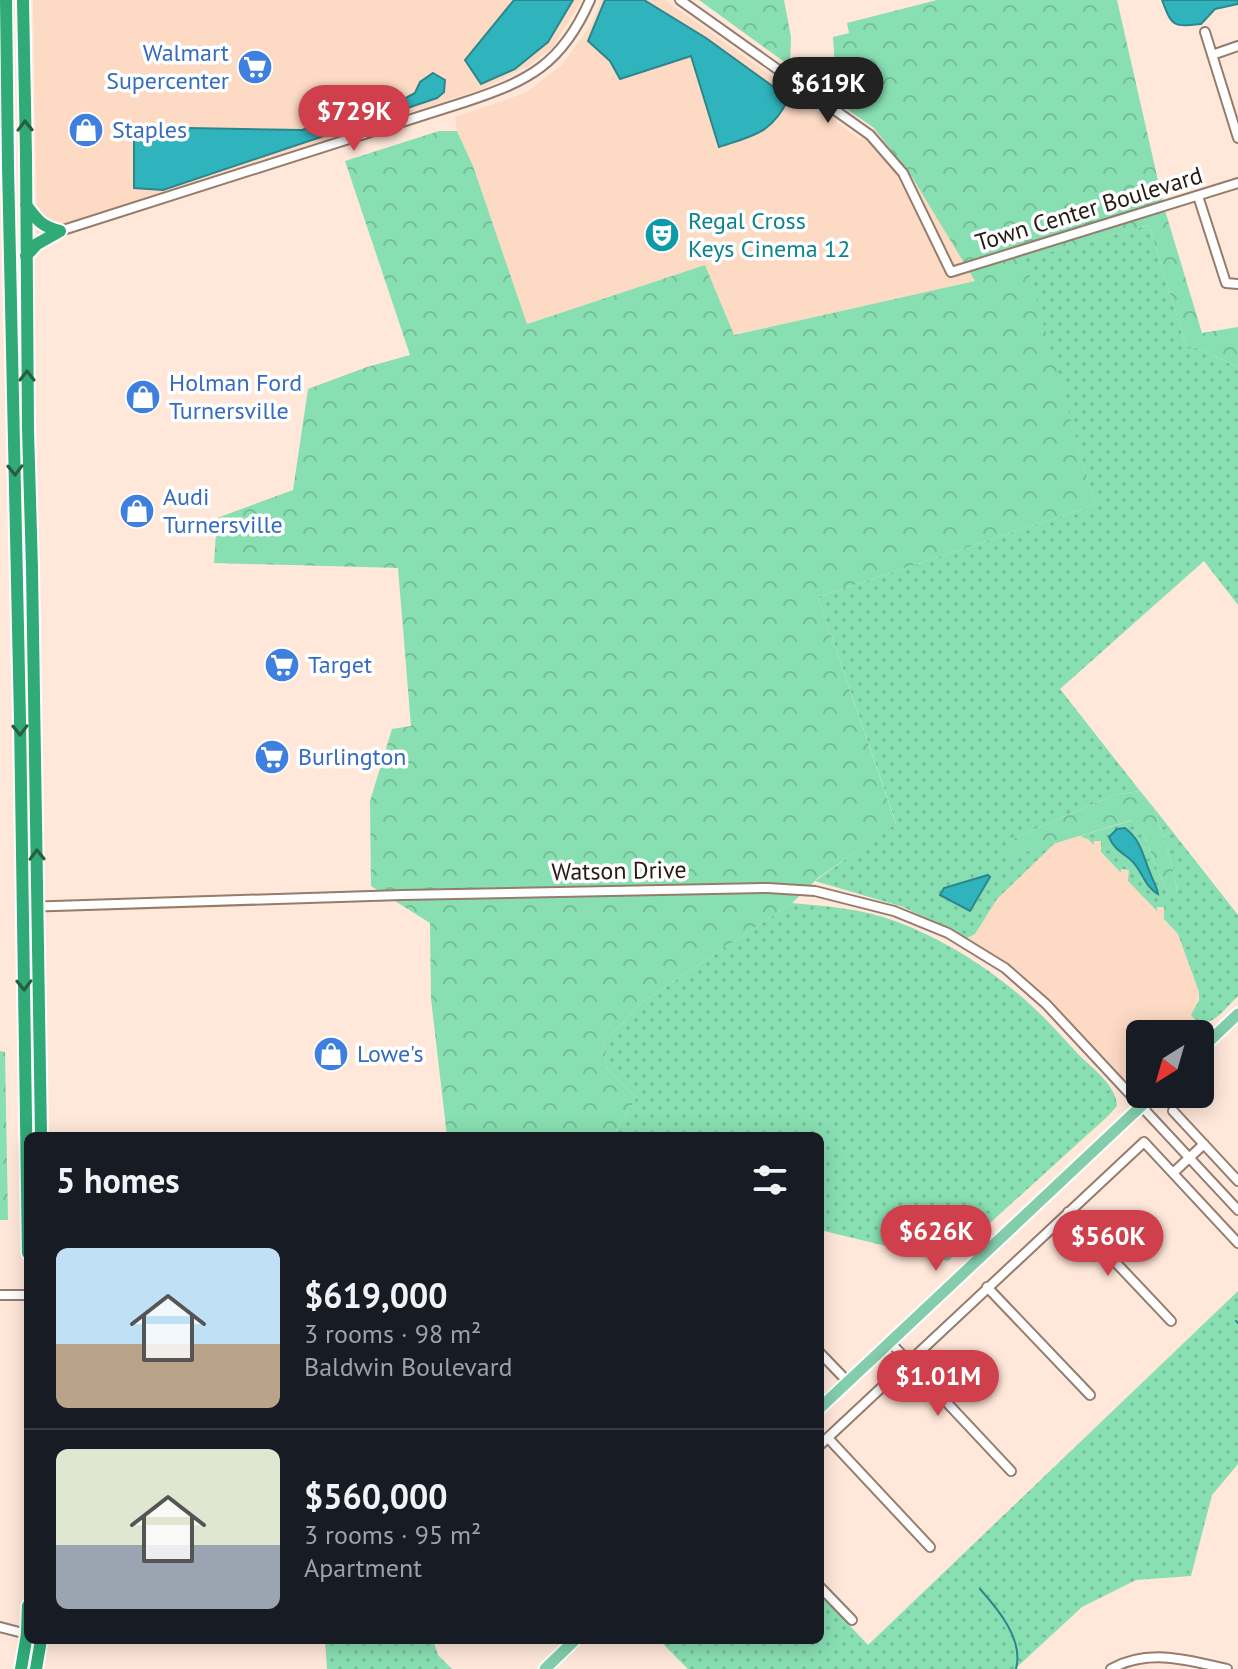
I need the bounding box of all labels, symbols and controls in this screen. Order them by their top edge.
place label: Walmart Supercenter [106,37,229,96]
supermarket icon: Walmart Supercenter [236,48,274,86]
pin: $619K [772,57,884,125]
text: $619K [790,66,866,99]
pin: $729K [298,85,410,153]
text: $729K [316,94,392,127]
shop icon: Staples [67,111,105,149]
place label: Staples [112,114,187,145]
one-way arrow [16,119,34,132]
street label: Town Center Boulevard [972,159,1206,258]
place label: Regal Cross Keys Cinema 12 [688,205,850,264]
theatre icon: Regal Cross Keys Cinema 12 [643,216,681,254]
place label: Holman Ford Turnersville [169,367,302,426]
one-way arrow [18,369,36,382]
shop icon: Holman Ford Turnersville [124,378,162,416]
one-way arrow [6,464,24,477]
place label: Audi Turnersville [163,481,283,540]
shop icon: Audi Turnersville [118,492,156,530]
supermarket icon: Target [263,646,301,684]
place label: Target [308,649,372,680]
one-way arrow [11,724,29,737]
supermarket icon: Burlington [253,738,291,776]
place label: Burlington [298,741,406,772]
one-way arrow [28,848,45,861]
street label: Watson Drive [551,854,687,887]
one-way arrow [15,979,32,992]
north arrow [1126,1020,1214,1108]
map controls [1126,1020,1214,1108]
shop icon: Lowe's [312,1035,350,1073]
place label: Lowe's [357,1038,424,1069]
text: 5 homes [56,1158,180,1202]
icon: filters [748,1158,792,1202]
pin: $626K [880,1205,992,1273]
pin: $560K [1052,1210,1164,1278]
text: $626K [898,1214,974,1247]
text: $560K [1070,1219,1146,1252]
text: $619,000 [304,1273,448,1317]
icon: home [120,1280,216,1376]
text: 3 rooms · 98 m² [304,1317,481,1350]
text: Baldwin Boulevard [304,1350,513,1383]
pin: $1.01M [873,1350,1003,1418]
text: $1.01M [895,1359,981,1392]
text: $560,000 [304,1474,448,1518]
icon: home [120,1481,216,1577]
text: 3 rooms · 95 m² [304,1518,481,1551]
text: Apartment [304,1551,422,1584]

